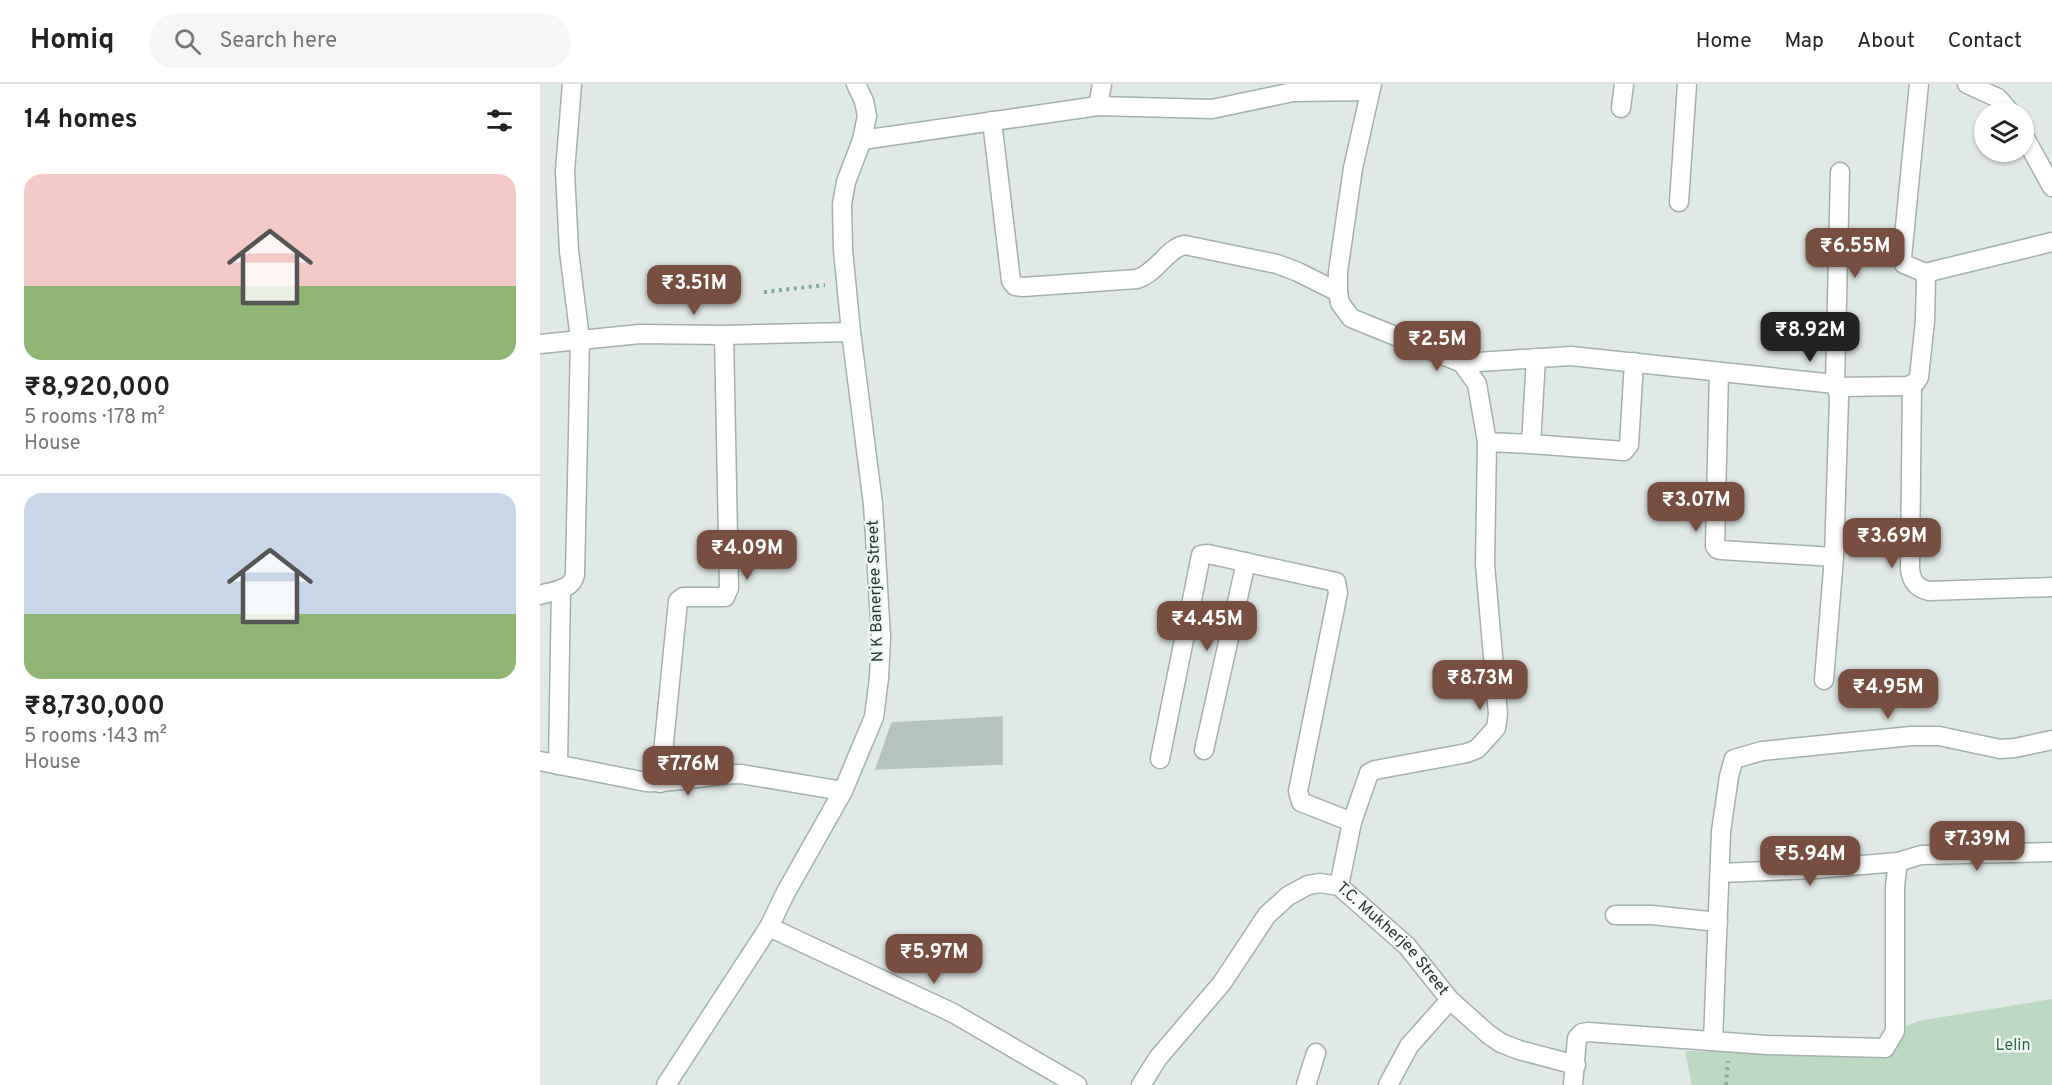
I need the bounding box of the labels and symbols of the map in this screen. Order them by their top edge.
pin: ₹6.55M [1806,228,1904,279]
pin: ₹3.51M [645,265,743,316]
pin: ₹8.92M [1761,312,1859,363]
pin: ₹2.5M [1395,321,1479,372]
pin: ₹3.07M [1647,482,1745,533]
pin: ₹3.69M [1843,518,1941,569]
street label: N K Banerjee Street [864,520,888,662]
pin: ₹4.09M [698,530,796,581]
pin: ₹4.45M [1158,601,1256,652]
pin: ₹8.73M [1431,660,1529,711]
pin: ₹4.95M [1839,669,1937,720]
pin: ₹7.76M [639,746,737,797]
pin: ₹7.39M [1928,821,2026,872]
pin: ₹5.94M [1761,836,1859,887]
street label: T.C. Mukherjee Street [1332,878,1453,1000]
pin: ₹5.97M [885,934,983,985]
park label: Lelin [1996,1036,2030,1056]

